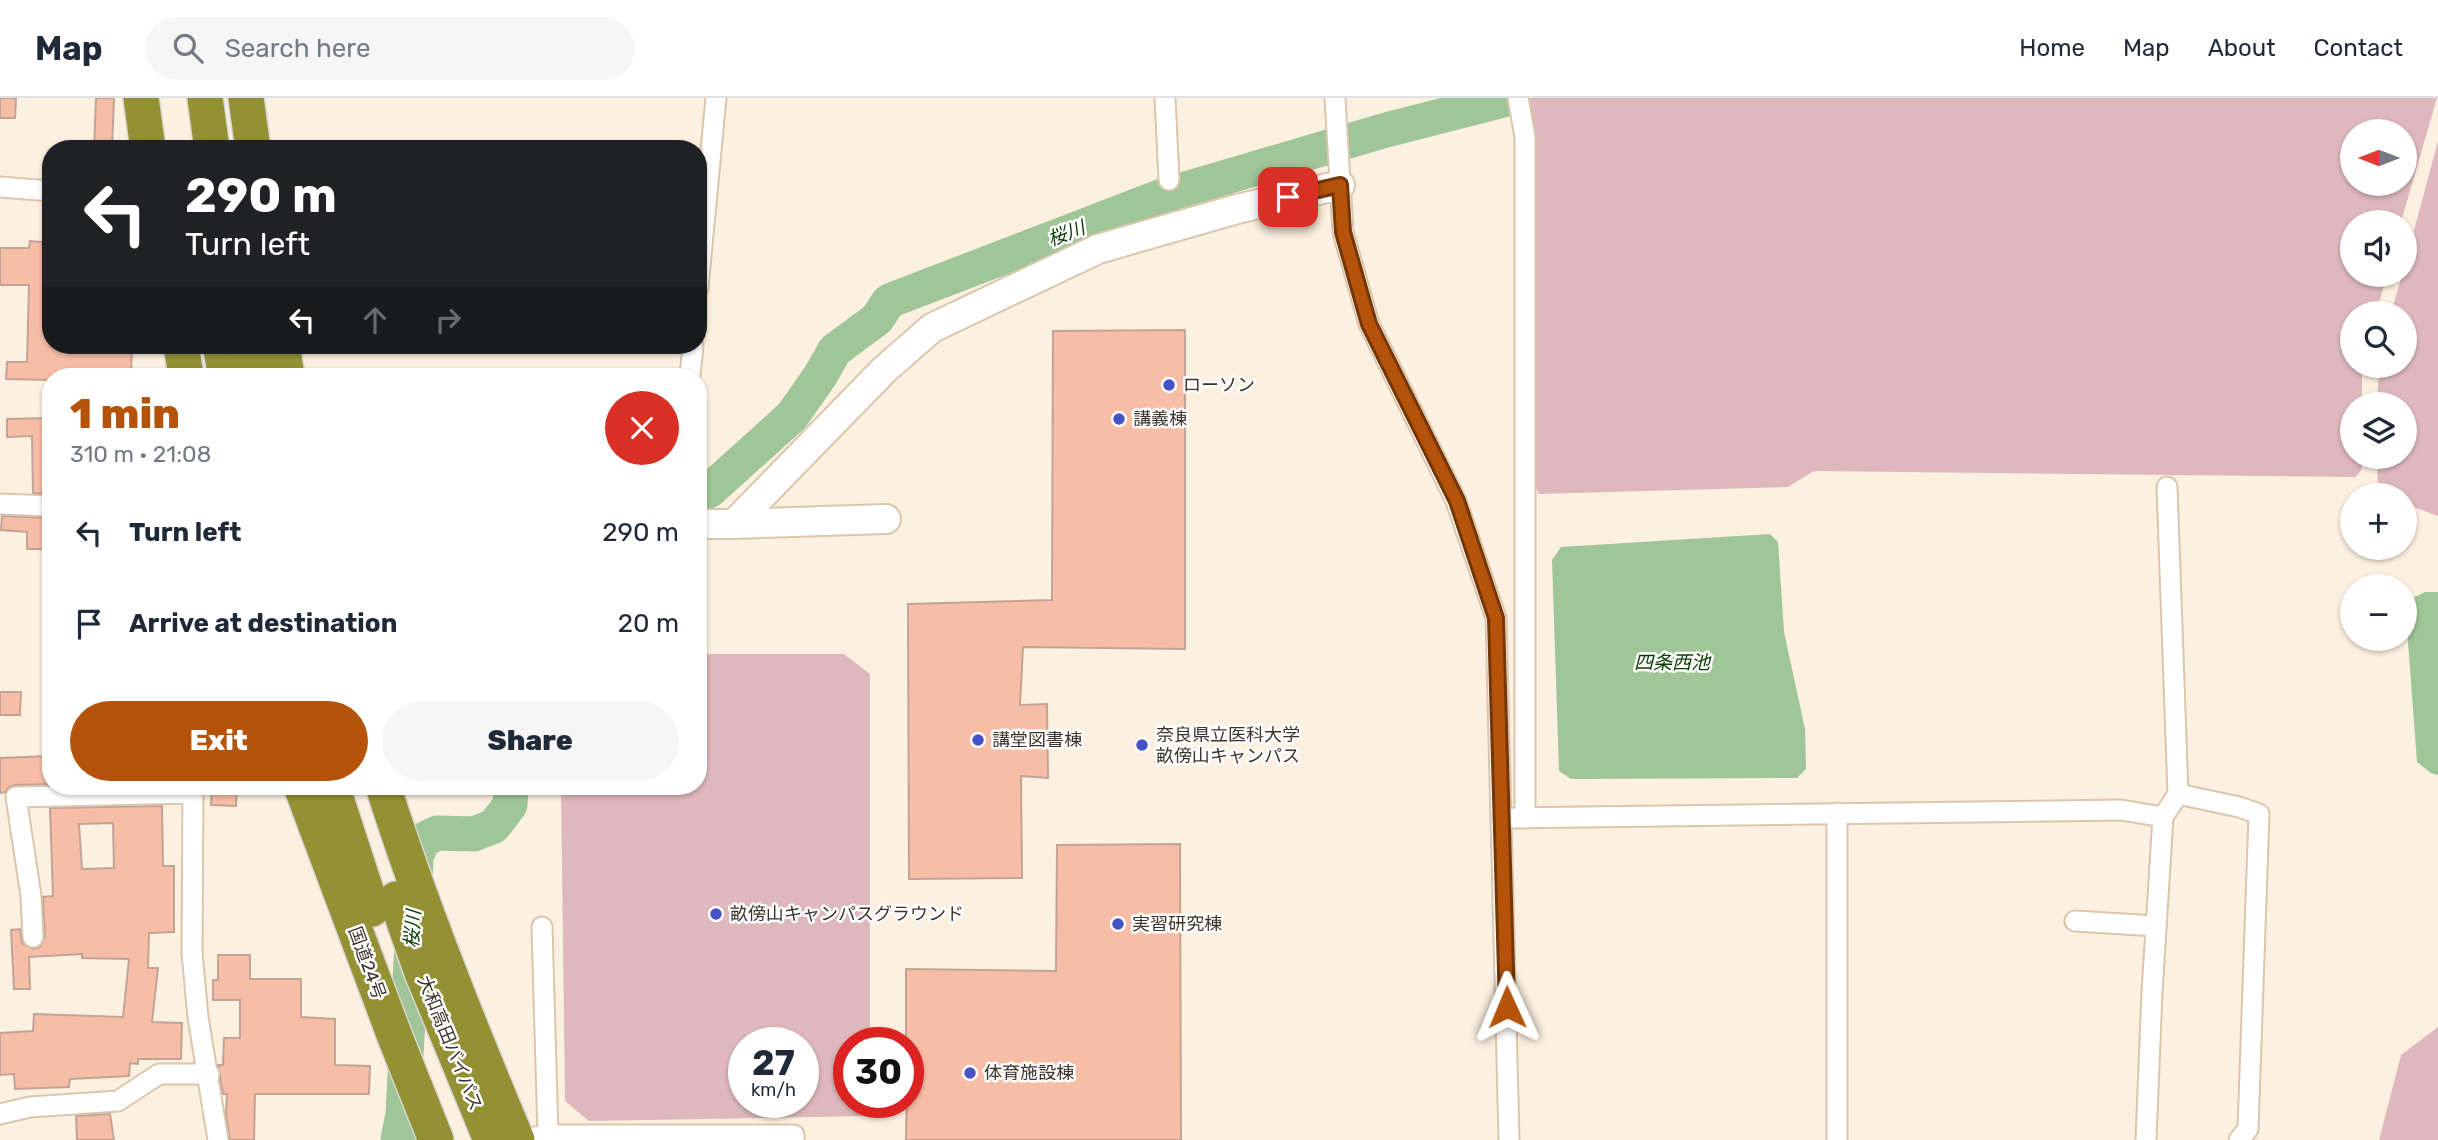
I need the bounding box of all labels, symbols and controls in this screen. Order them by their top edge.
search box [145,17,635,80]
text: Map [35,29,103,68]
icon: search [169,29,207,67]
text: Search here [225,33,370,64]
text: Home [2019,34,2085,62]
text: Map [2123,34,2170,62]
text: About [2208,34,2276,62]
text: Contact [2314,34,2403,62]
north arrow [2340,119,2417,196]
map controls [2340,119,2417,651]
text: 290 m [185,166,337,224]
pin [1258,167,1318,227]
icon: left [70,168,161,259]
icon: arrive [1269,178,1307,216]
button: sound [2340,210,2417,287]
water label: 桜川 [1044,215,1090,251]
text: Turn left [185,225,310,263]
icon: left [283,301,321,339]
icon: ahead [356,301,394,339]
icon: right [429,301,467,339]
button: search [2340,301,2417,378]
place label: ローソン [1183,374,1255,396]
marker: ローソン [1161,377,1177,393]
text: 1 min [70,389,180,439]
button: close [605,391,679,465]
button: layers [2340,392,2417,469]
place label: 講義棟 [1133,408,1187,430]
marker: 講義棟 [1111,411,1127,427]
text: 310 m · 21:08 [70,440,211,468]
button: + [2340,483,2417,560]
icon: left [70,514,108,552]
text: Turn left [129,517,241,548]
text: 290 m [602,517,679,548]
button: − [2340,574,2417,651]
icon: arrive [70,605,108,643]
text: Arrive at destination [129,608,397,639]
text: 20 m [618,608,679,639]
water label: 四条西池 [1634,651,1712,674]
button: Exit [70,701,368,781]
button: Share [382,701,679,781]
place label: 奈良県立医科大学 畝傍山キャンパス [1156,724,1300,767]
place label: 講堂図書棟 [992,729,1082,751]
marker: 講堂図書棟 [970,732,986,748]
marker: 奈良県立医科大学 畝傍山キャンパス [1134,737,1150,753]
place label: 畝傍山キャンパスグラウンド [730,903,964,925]
marker: 畝傍山キャンパスグラウンド [708,906,724,922]
water label: 桜川 [400,907,425,949]
place label: 実習研究棟 [1132,913,1222,935]
marker: 実習研究棟 [1110,916,1126,932]
street label: 国道24号 [344,924,390,1002]
position arrow [1470,970,1544,1044]
street label: 大和高田バイパス [413,972,487,1114]
speed limit sign: 30 [833,1027,924,1118]
text: 27 [752,1042,795,1084]
place label: 体育施設棟 [984,1062,1074,1084]
marker: 体育施設棟 [962,1065,978,1081]
text: km/h [751,1079,796,1101]

